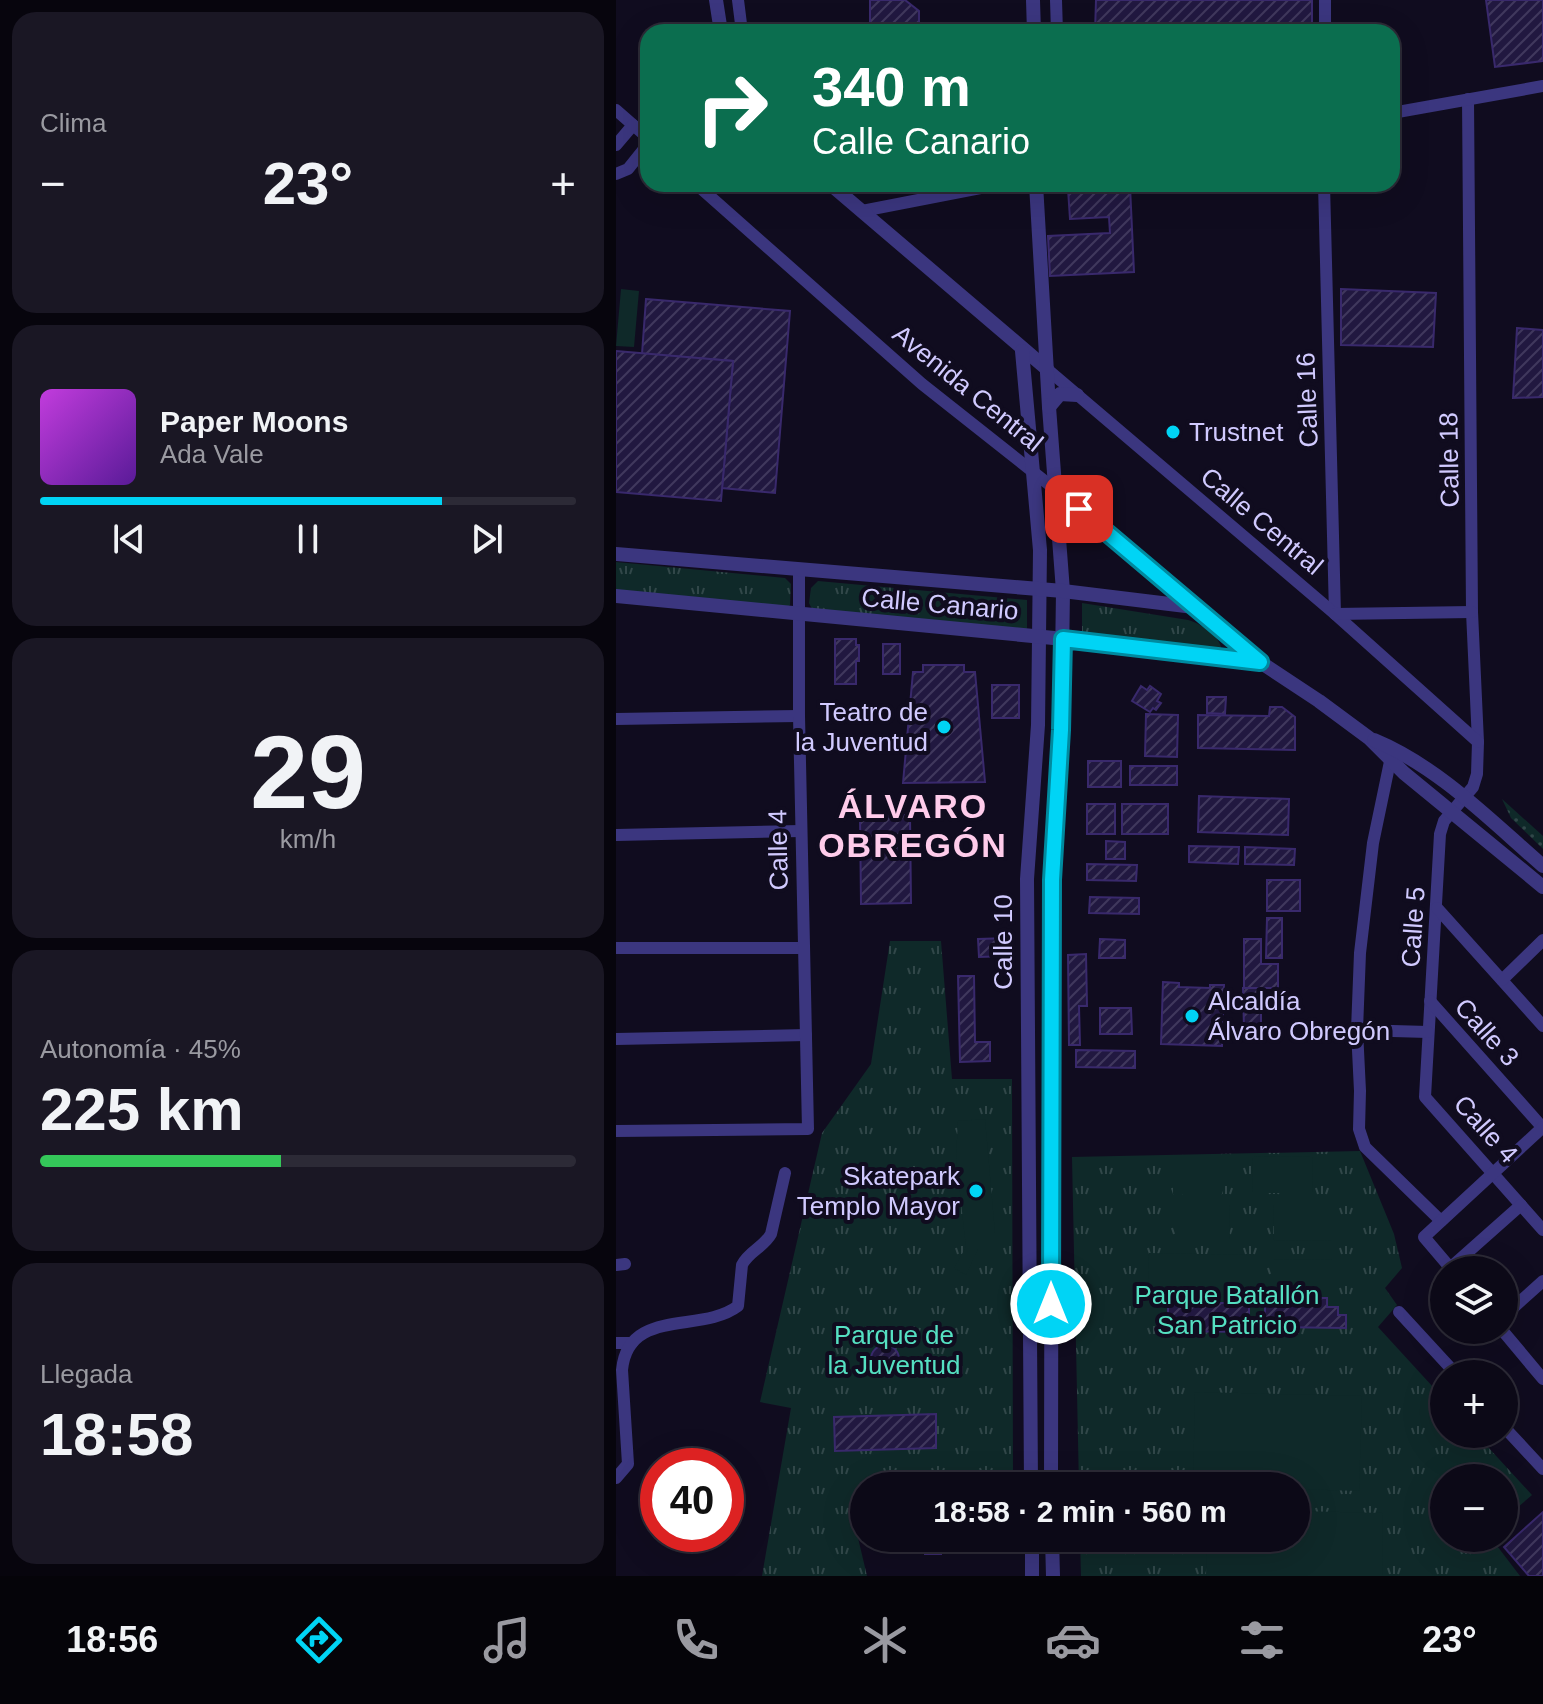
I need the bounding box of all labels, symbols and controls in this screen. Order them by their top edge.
text: 340 m [812,55,971,118]
icon: right [680,56,784,160]
text: Clima [40,108,106,138]
text: Calle Canario [812,121,1030,162]
text: 23° [263,150,353,217]
text: − [40,159,66,208]
text: + [550,159,576,208]
street label: Avenida Central [887,318,1049,458]
street label: Calle 16 [1290,352,1324,448]
text: Paper Moons [160,405,348,438]
street label: Calle 18 [1433,412,1465,508]
place label: Trustnet [1189,417,1284,447]
marker: Trustnet [1164,423,1182,441]
text: Ada Vale [160,439,264,469]
street label: Calle Central [1195,461,1329,581]
pin [1045,475,1113,543]
icon: arrive [1057,487,1101,531]
icon: previous [107,517,151,561]
icon: pause [286,517,330,561]
icon: next [465,517,509,561]
street label: Calle Canario [860,582,1020,626]
place label: Teatro de la Juventud [795,697,928,757]
text: 29 [250,714,366,830]
marker: Teatro de la Juventud [935,718,953,736]
district label: ÁLVARO OBREGÓN [818,787,1008,864]
street label: Calle 4 [762,809,794,891]
text: km/h [280,824,336,854]
street label: Calle 5 [1395,886,1431,968]
street label: Calle 10 [988,894,1018,990]
place label: Alcaldía Álvaro Obregón [1208,986,1390,1046]
street label: Calle 3 [1449,992,1525,1072]
marker: Alcaldía Álvaro Obregón [1183,1007,1201,1025]
text: Autonomía · 45% [40,1034,241,1064]
text: 225 km [40,1076,244,1143]
street label: Calle 4 [1448,1089,1524,1169]
place label: Skatepark Templo Mayor [797,1161,961,1221]
marker: Skatepark Templo Mayor [967,1182,985,1200]
map controls [1430,1256,1518,1552]
button: layers [1430,1256,1518,1344]
position arrow [1009,1262,1093,1346]
park label: Parque Batallón San Patricio [1134,1280,1320,1340]
park label: Parque de la Juventud [828,1320,960,1380]
text: Llegada [40,1359,133,1389]
button: + [1430,1360,1518,1448]
text: 18:58 [40,1401,193,1468]
speed limit sign: 40 [640,1448,744,1552]
button: − [1430,1464,1518,1552]
text: 18:58 · 2 min · 560 m [933,1495,1227,1528]
icon: directions [291,1612,347,1668]
icon: music [479,1612,535,1668]
icon: phone [668,1612,724,1668]
icon: climate [857,1612,913,1668]
icon: car [1045,1612,1101,1668]
icon: filters [1234,1612,1290,1668]
text: 18:56 [66,1619,158,1660]
text: 23° [1422,1619,1477,1660]

